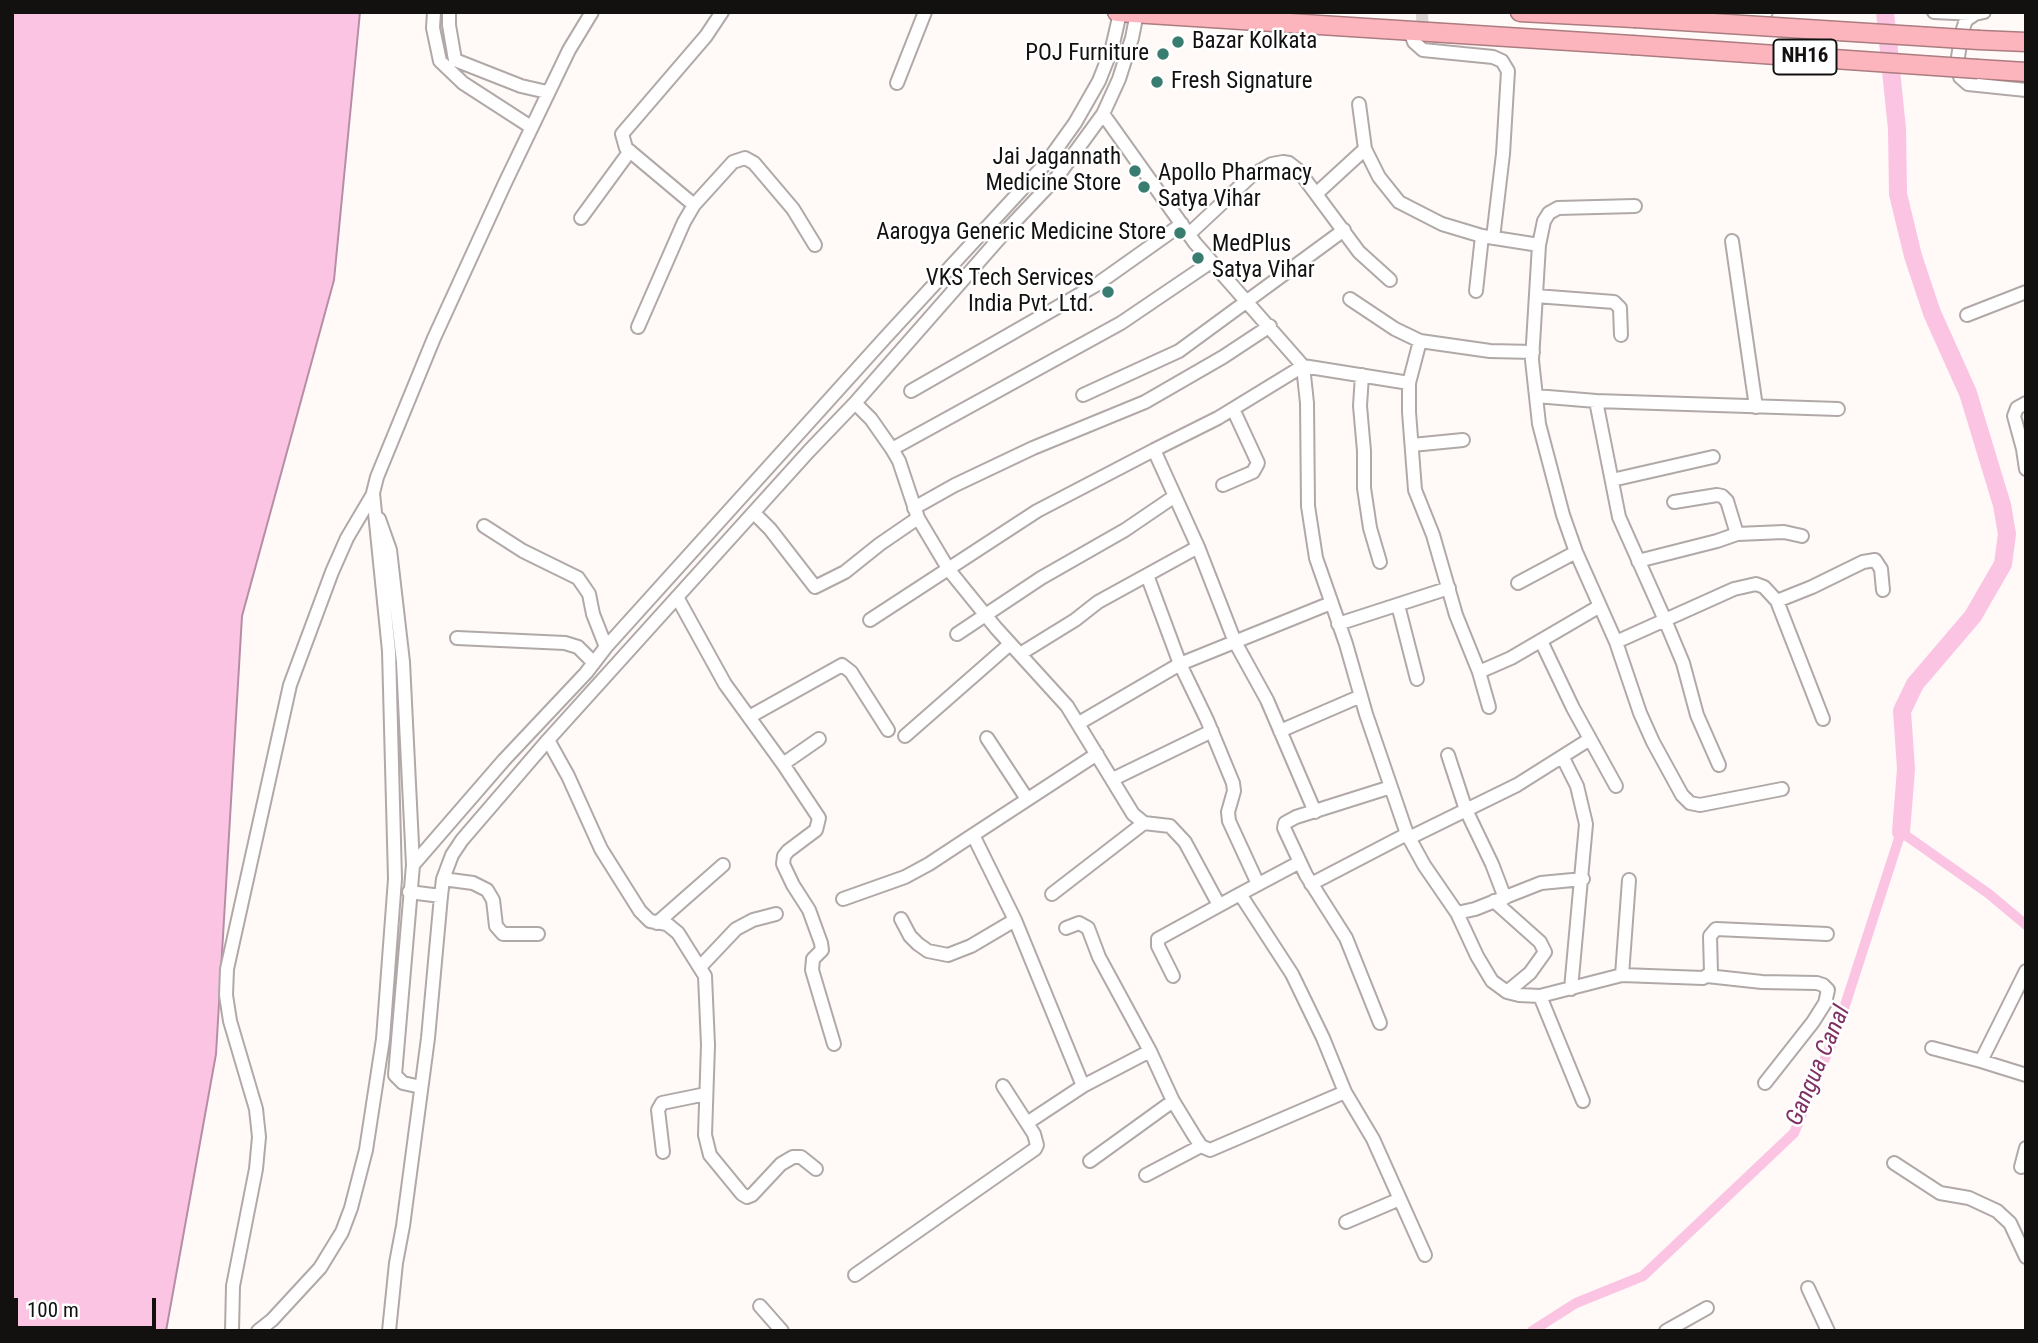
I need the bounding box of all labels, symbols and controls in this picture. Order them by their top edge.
place label: Bazar Kolkata [1192,28,1317,56]
marker: Bazar Kolkata [1170,34,1186,50]
place label: POJ Furniture [1025,40,1149,68]
road number: NH16 [1773,40,1836,74]
marker: POJ Furniture [1155,46,1171,62]
place label: Fresh Signature [1171,68,1312,96]
marker: Fresh Signature [1149,74,1165,90]
place label: Jai Jagannath Medicine Store [985,144,1121,198]
place label: Apollo Pharmacy Satya Vihar [1158,160,1312,214]
marker: Jai Jagannath Medicine Store [1127,163,1143,179]
marker: Apollo Pharmacy Satya Vihar [1136,179,1152,195]
place label: Aarogya Generic Medicine Store [876,219,1166,247]
marker: Aarogya Generic Medicine Store [1172,225,1188,241]
place label: MedPlus Satya Vihar [1212,231,1315,285]
marker: MedPlus Satya Vihar [1190,250,1206,266]
place label: VKS Tech Services India Pvt. Ltd. [926,265,1094,319]
marker: VKS Tech Services India Pvt. Ltd. [1100,284,1116,300]
water label: Gangua Canal [1781,1002,1857,1130]
scale bar [18,1284,159,1328]
text: 100 m [27,1298,79,1322]

